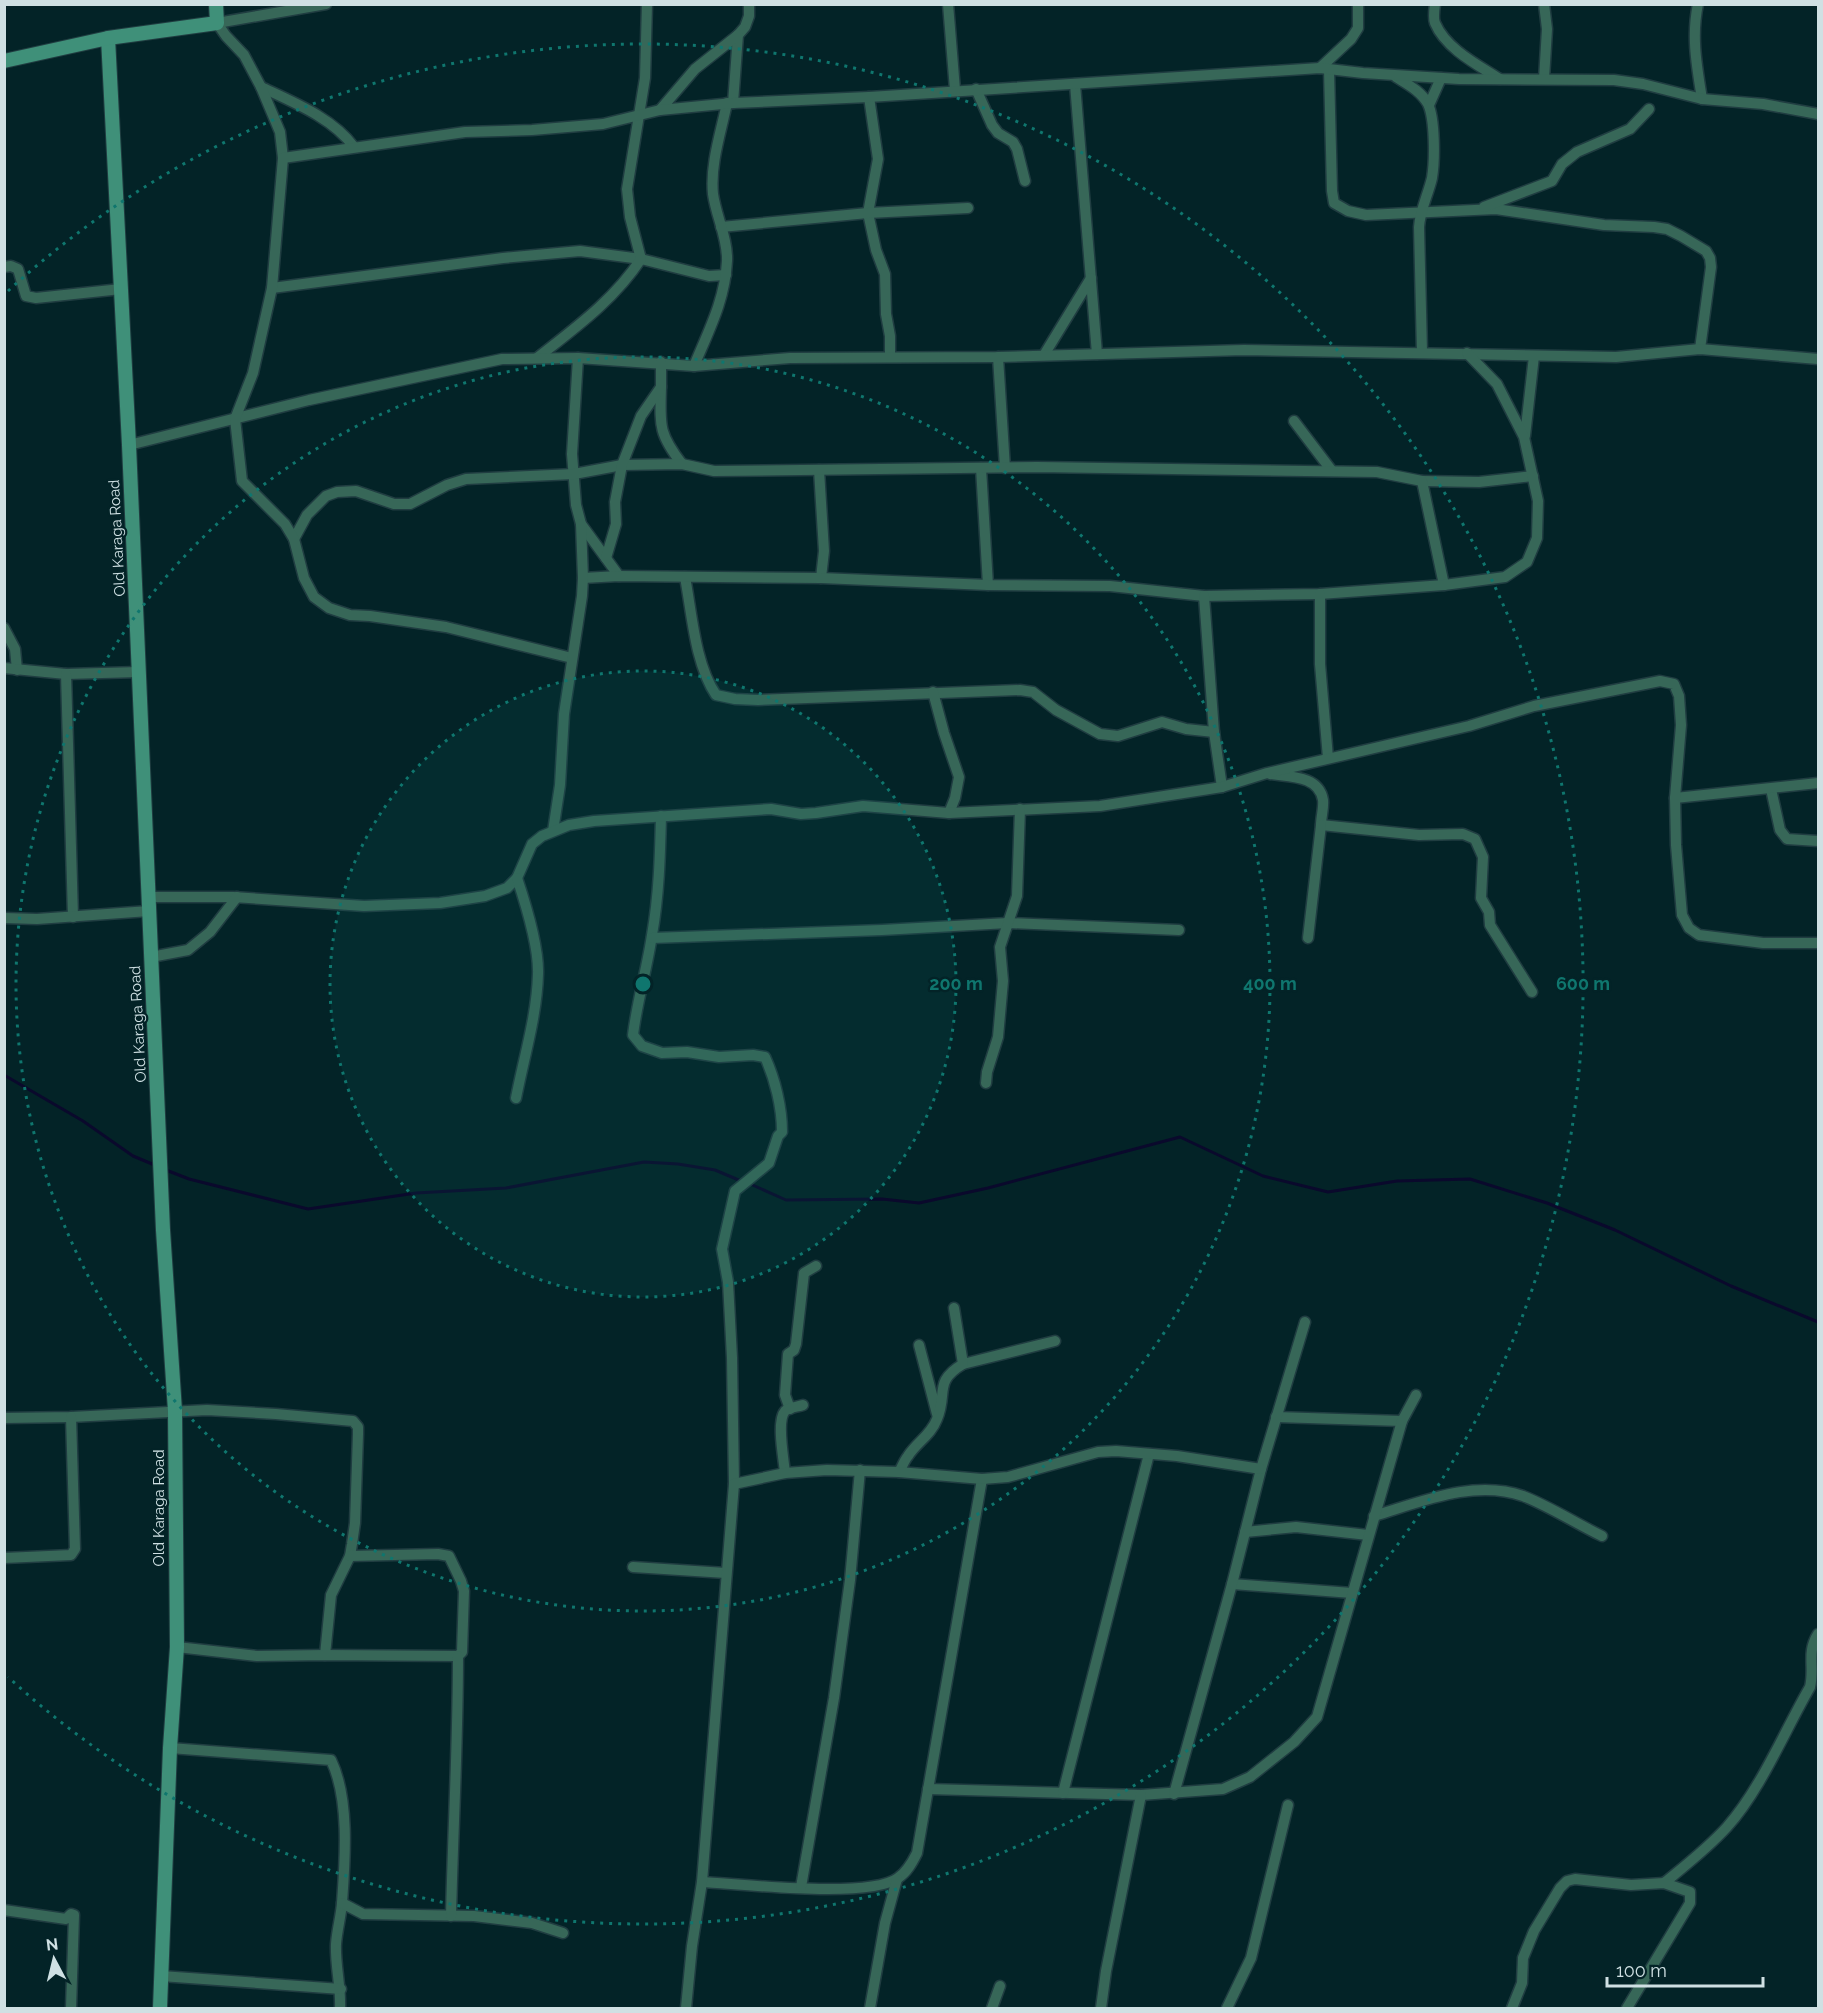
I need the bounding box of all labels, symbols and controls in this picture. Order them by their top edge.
street label: Old Karaga Road [105,479,129,597]
street label: Old Karaga Road [126,965,150,1083]
text: 200 m [929,973,983,994]
text: 400 m [1243,973,1297,994]
text: 600 m [1556,973,1610,994]
centre of rings [633,974,653,994]
street label: Old Karaga Road [150,1450,168,1566]
north arrow [24,1929,84,1989]
text: N [45,1934,59,1955]
scale bar [1607,1950,1763,1988]
text: 100 m [1616,1960,1667,1981]

